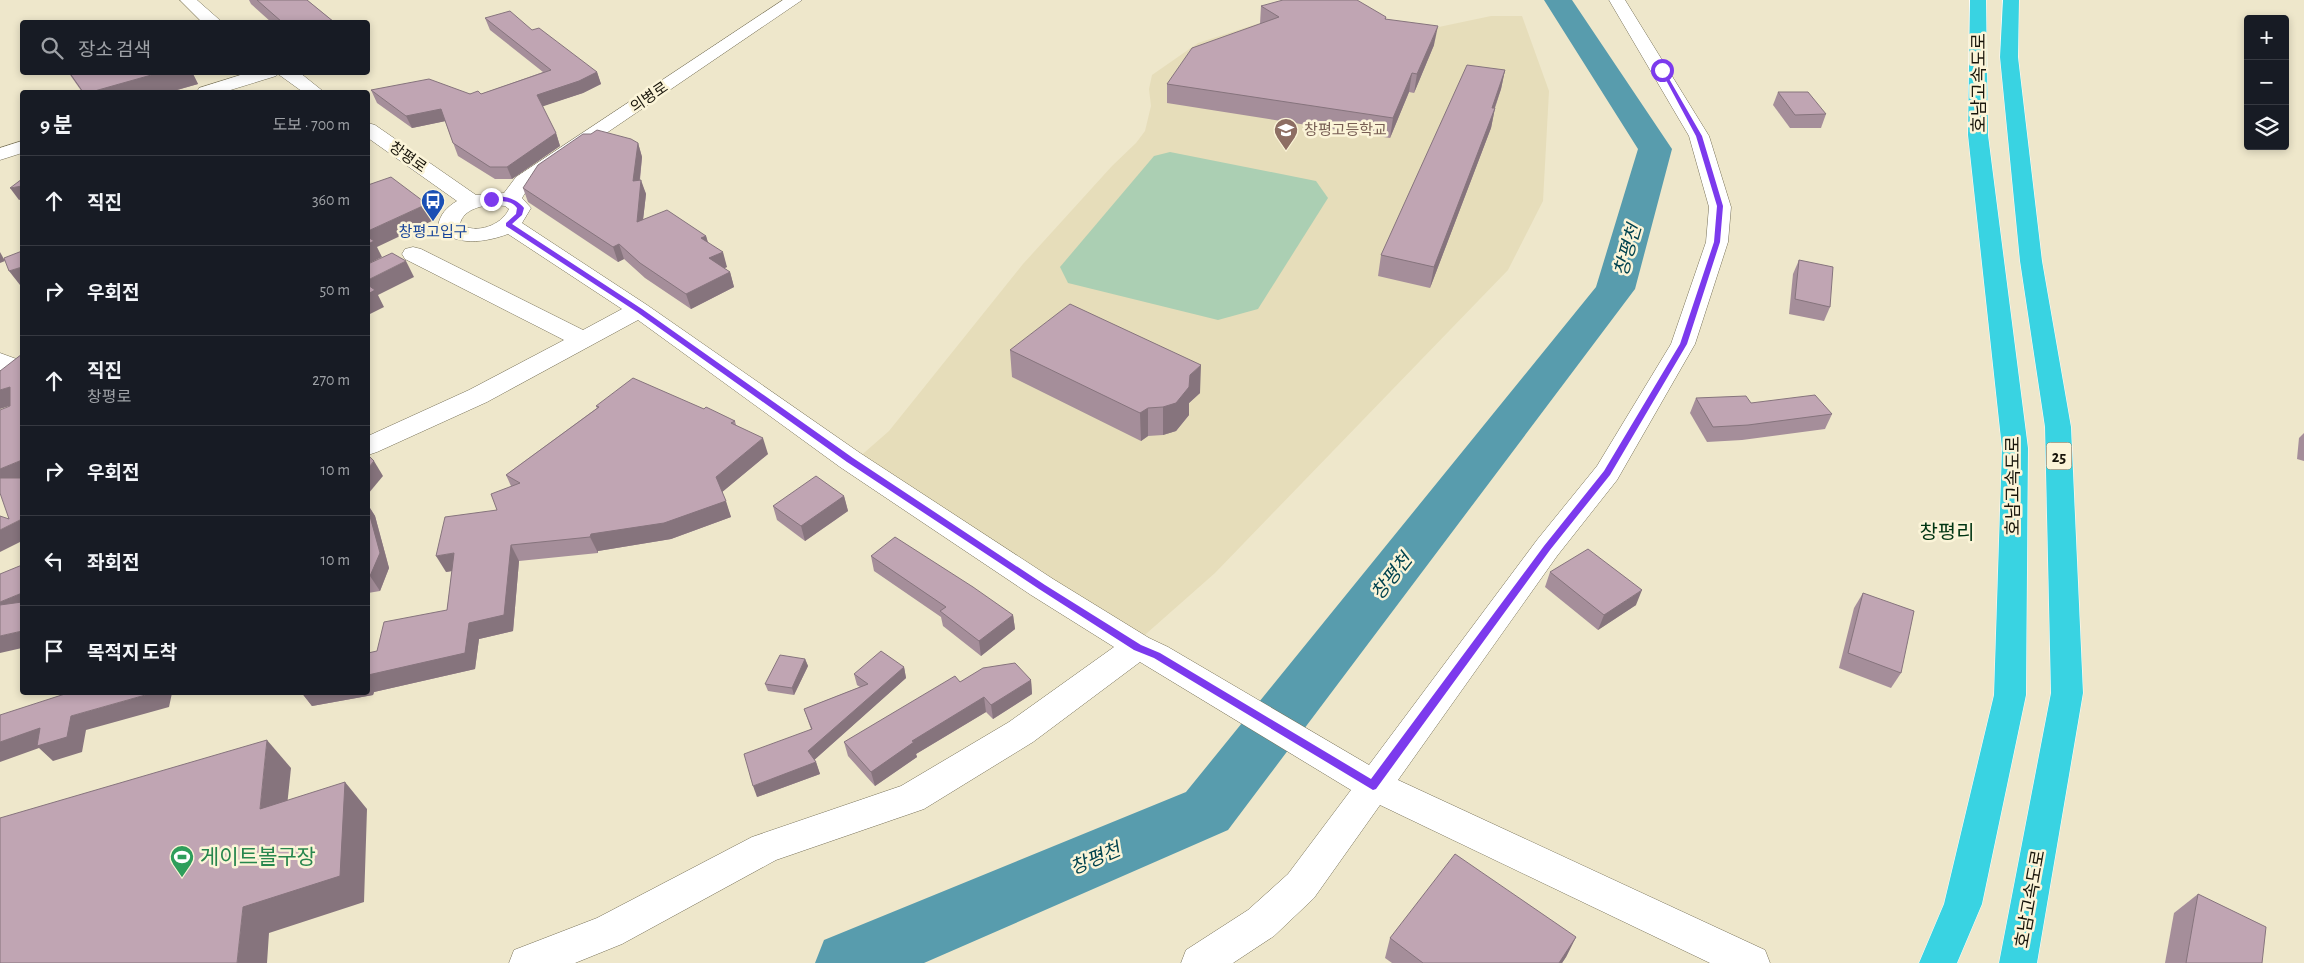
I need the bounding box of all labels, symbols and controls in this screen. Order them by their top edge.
map controls [2244,15,2289,150]
button: + [2244,15,2289,60]
search box [20,20,370,75]
street label: 호남고속도로 [1970,33,1989,133]
icon: search [38,34,66,62]
text: 장소 검색 [78,41,151,60]
route start [1651,59,1674,82]
button: − [2244,60,2289,105]
street label: 의병로 [627,79,671,115]
button: layers [2244,105,2289,150]
text: 9 분 [40,115,73,136]
text: 도보 · 700 m [273,117,350,133]
school or university icon: 창평고등학교 [1273,117,1299,151]
place label: 창평고등학교 [1304,121,1387,138]
street label: 창평로 [386,139,430,175]
icon: ahead [40,187,68,215]
bus stop icon: 창평고입구 [420,188,446,222]
route end [480,188,503,211]
text: 360 m [312,192,350,208]
text: 직진 [87,194,122,213]
water label: 창평천 [1611,221,1645,278]
place label: 창평고입구 [398,224,468,240]
icon: right [40,277,68,305]
text: 50 m [319,282,350,298]
text: 우회전 [87,284,139,303]
text: 직진 [87,362,122,381]
icon: ahead [40,367,68,395]
text: 270 m [312,372,350,388]
text: 창평로 [87,389,131,405]
street label: 호남고속도로 [2004,436,2023,536]
road number: 25 [2046,442,2072,470]
icon: right [40,457,68,485]
text: 10 m [321,462,350,478]
text: 우회전 [87,464,139,483]
district label: 창평리 [1919,522,1975,543]
icon: left [40,547,68,575]
water label: 창평천 [1368,549,1417,603]
text: 10 m [321,552,350,568]
text: 좌회전 [87,554,139,573]
icon: arrive [40,637,68,665]
text: 목적지 도착 [87,644,177,663]
water label: 창평천 [1067,839,1125,878]
sports icon: 게이트볼구장 [169,844,195,878]
place label: 게이트볼구장 [200,846,316,868]
street label: 호남고속도로 [2013,849,2048,950]

